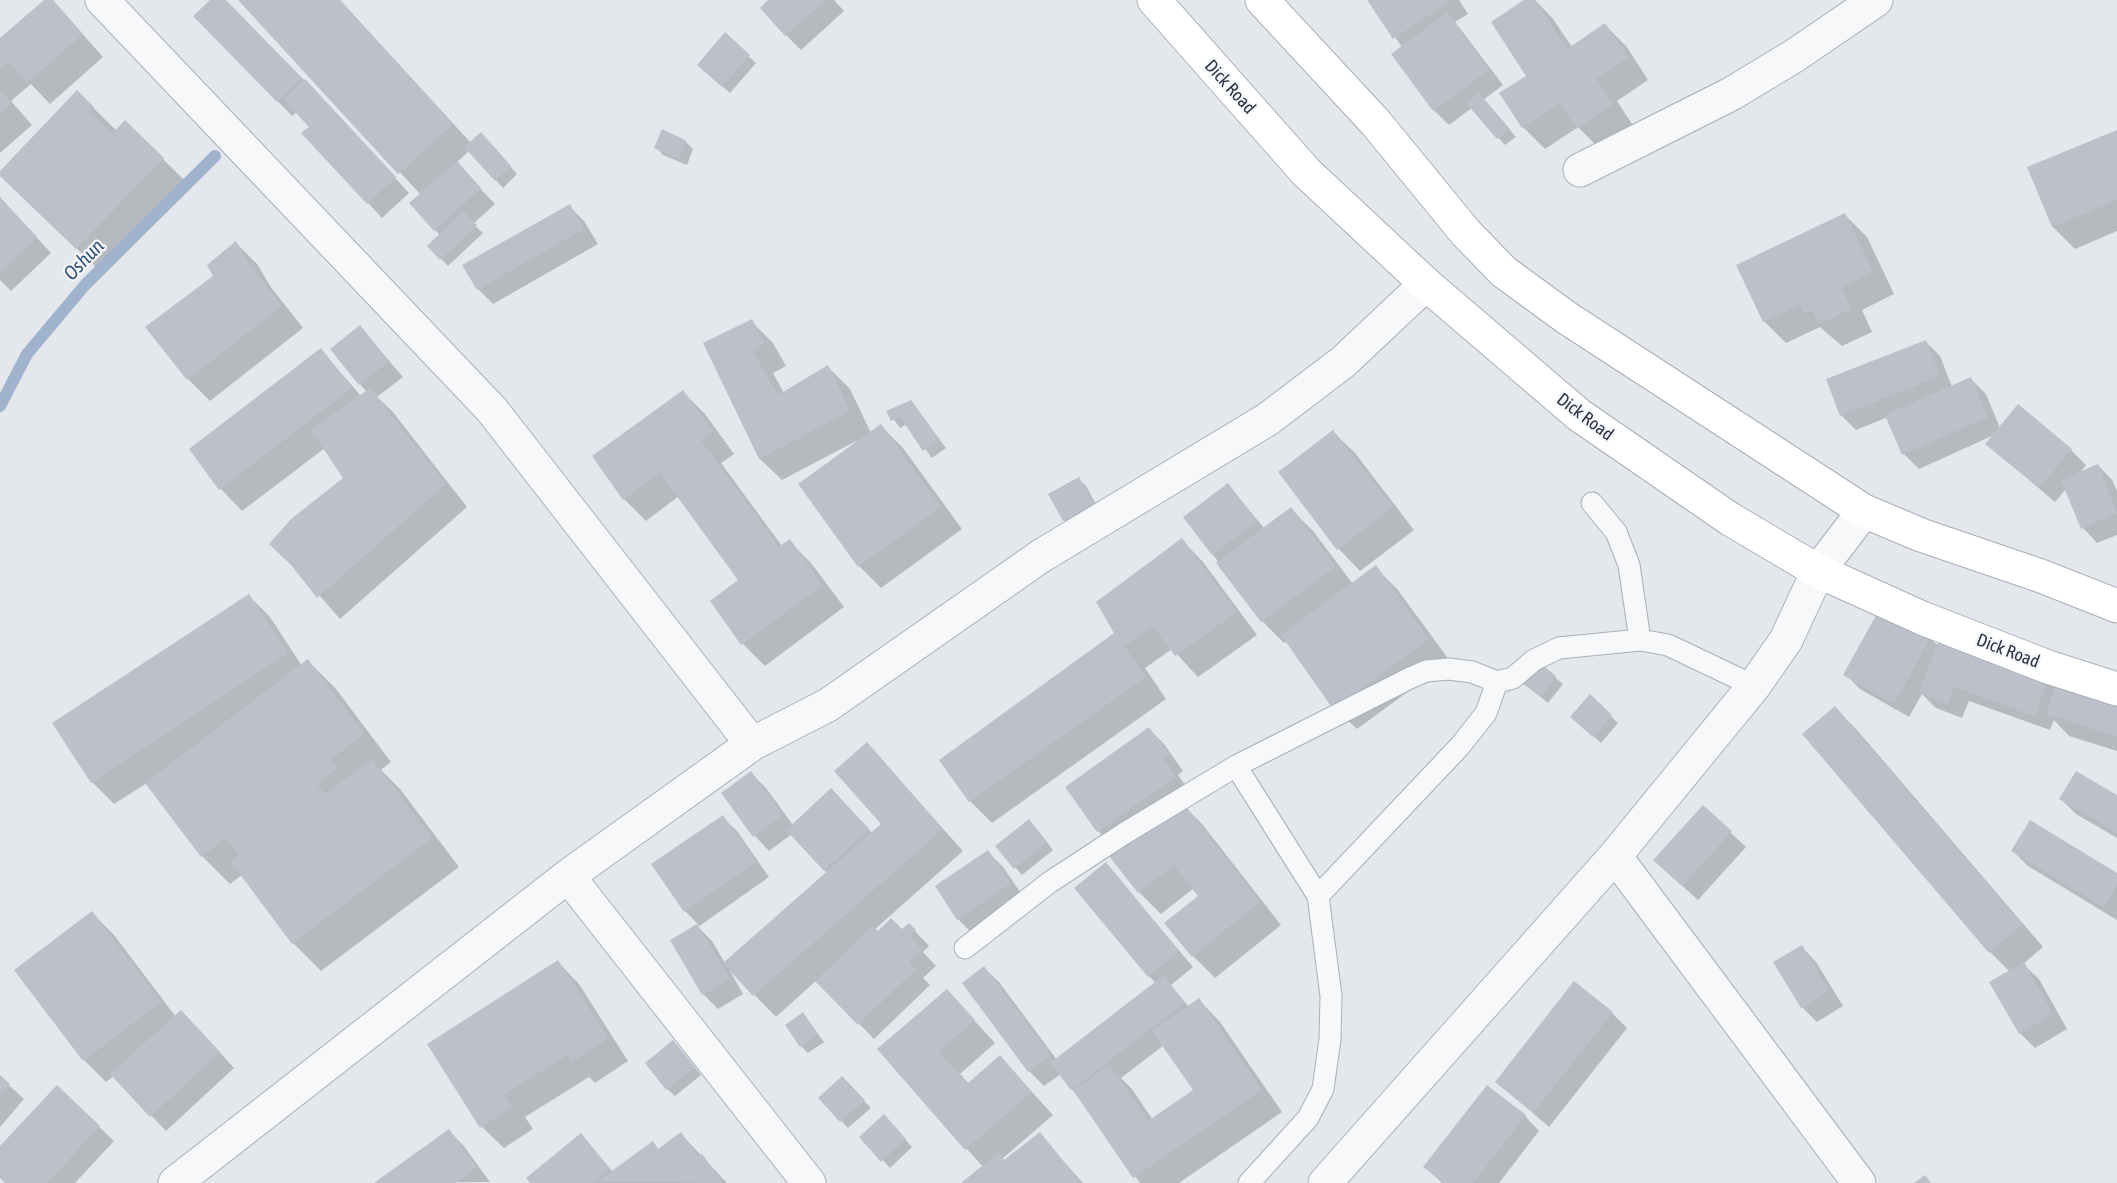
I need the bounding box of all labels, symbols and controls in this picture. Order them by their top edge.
street label: Dick Road [1200,55,1260,119]
water label: Oshun [59,234,109,286]
street label: Dick Road [1552,389,1618,445]
street label: Dick Road [1973,629,2043,673]

